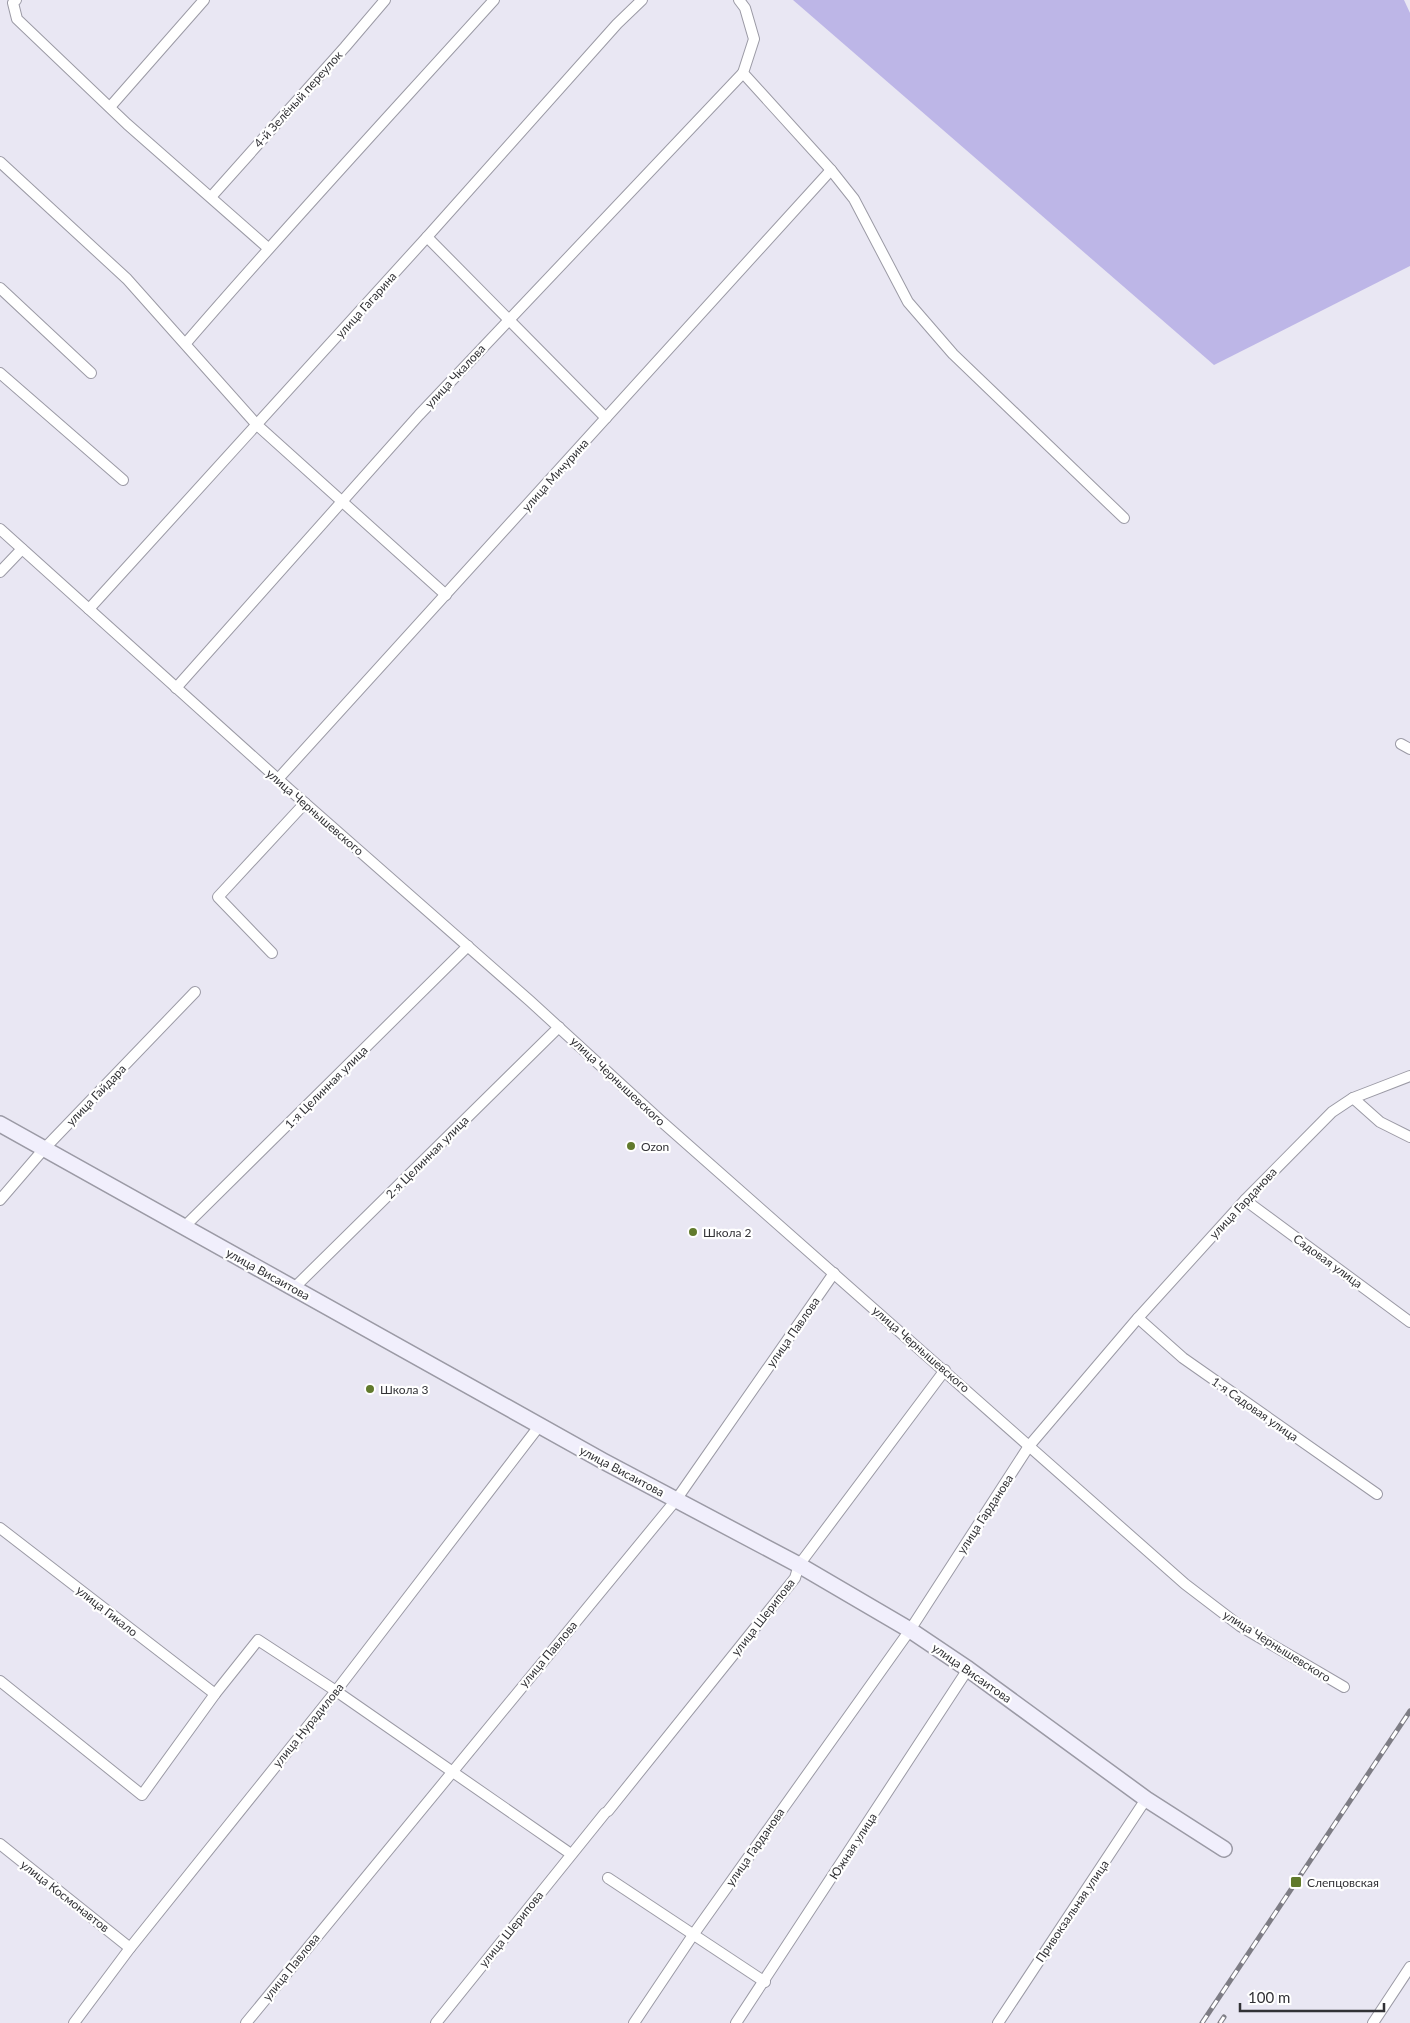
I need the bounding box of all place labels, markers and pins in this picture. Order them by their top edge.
place label: Ozon [641,1139,669,1154]
marker: Ozon [625,1140,637,1152]
place label: Школа 2 [703,1225,751,1240]
marker: Школа 2 [687,1226,699,1238]
place label: Школа 3 [380,1382,428,1397]
marker: Школа 3 [364,1383,376,1395]
marker: Слепцовская [1289,1875,1303,1889]
place label: Слепцовская [1307,1875,1379,1890]

